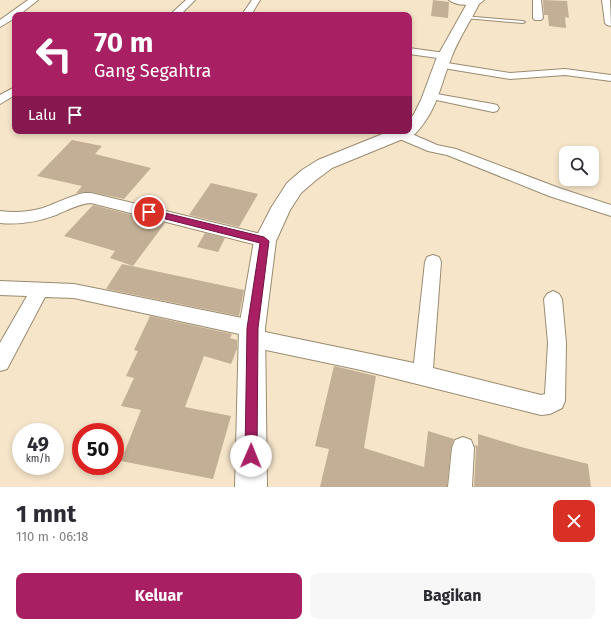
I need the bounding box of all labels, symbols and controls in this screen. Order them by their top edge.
text: 70 m [94,26,153,59]
icon: left [28,28,80,80]
text: Gang Segahtra [94,60,211,82]
icon: arrive [64,104,86,126]
text: Lalu [28,106,56,124]
map controls [559,146,599,186]
button: search [559,146,599,186]
pin [132,195,166,229]
icon: arrive [138,201,160,223]
speed limit sign: 50 [72,423,124,475]
text: 49 [27,432,49,456]
position arrow [230,435,272,477]
text: km/h [26,453,50,465]
text: 1 mnt [16,500,76,528]
button: close [553,500,595,542]
text: 110 m · 06:18 [16,529,89,544]
button: Keluar [16,573,302,619]
button: Bagikan [310,573,595,619]

